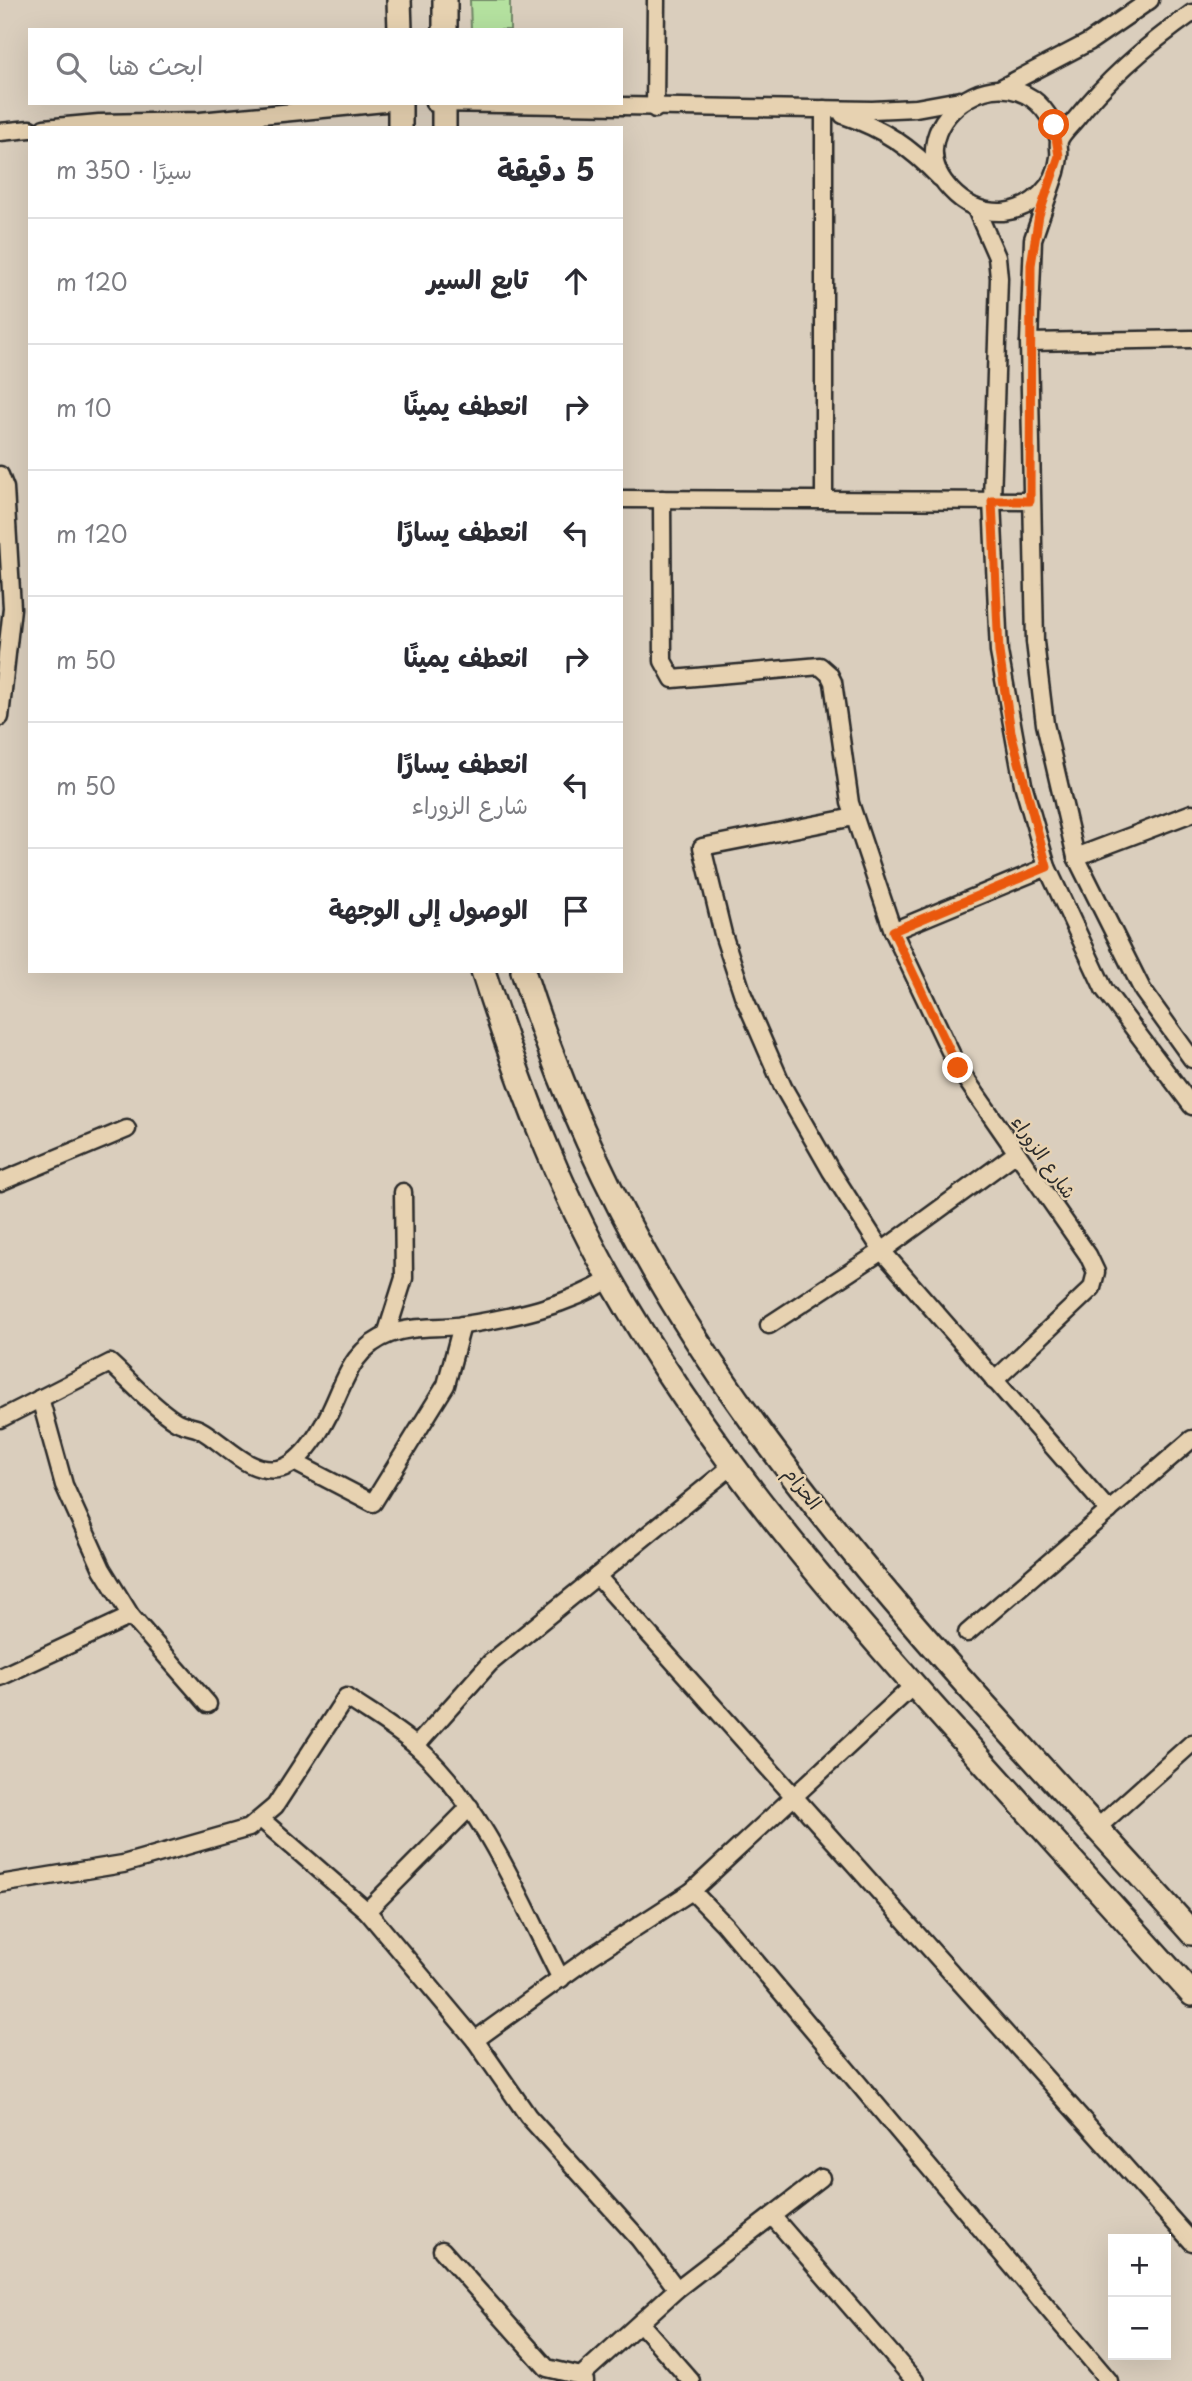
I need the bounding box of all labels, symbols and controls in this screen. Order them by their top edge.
search box [28,28,623,105]
text: ابحث هنا [108,45,203,84]
icon: search [52,48,90,86]
route start [1038,109,1069,140]
text: 5 دقيقة [497,146,595,191]
text: سيرًا · 350 m [56,152,192,187]
text: تابع السير [427,259,528,298]
icon: ahead [557,262,595,300]
text: 120 m [56,264,128,299]
text: انعطف يمينًا [404,385,528,424]
icon: right [557,388,595,426]
text: 10 m [56,390,112,425]
text: انعطف يسارًا [397,511,528,550]
icon: left [557,514,595,552]
text: 120 m [56,516,128,551]
text: انعطف يمينًا [404,637,528,676]
icon: right [557,640,595,678]
text: 50 m [56,642,116,677]
text: انعطف يسارًا [397,743,528,782]
icon: left [557,766,595,804]
text: 50 m [56,768,116,803]
text: شارع الزوراء [412,787,528,822]
text: الوصول إلى الوجهة [329,889,528,928]
icon: arrive [557,892,595,930]
route end [942,1052,973,1083]
street label: شارع الزوراء [1005,1109,1084,1204]
street label: الحزام [777,1460,829,1516]
map controls [1108,2234,1171,2360]
button: + [1108,2234,1171,2297]
button: − [1108,2297,1171,2360]

